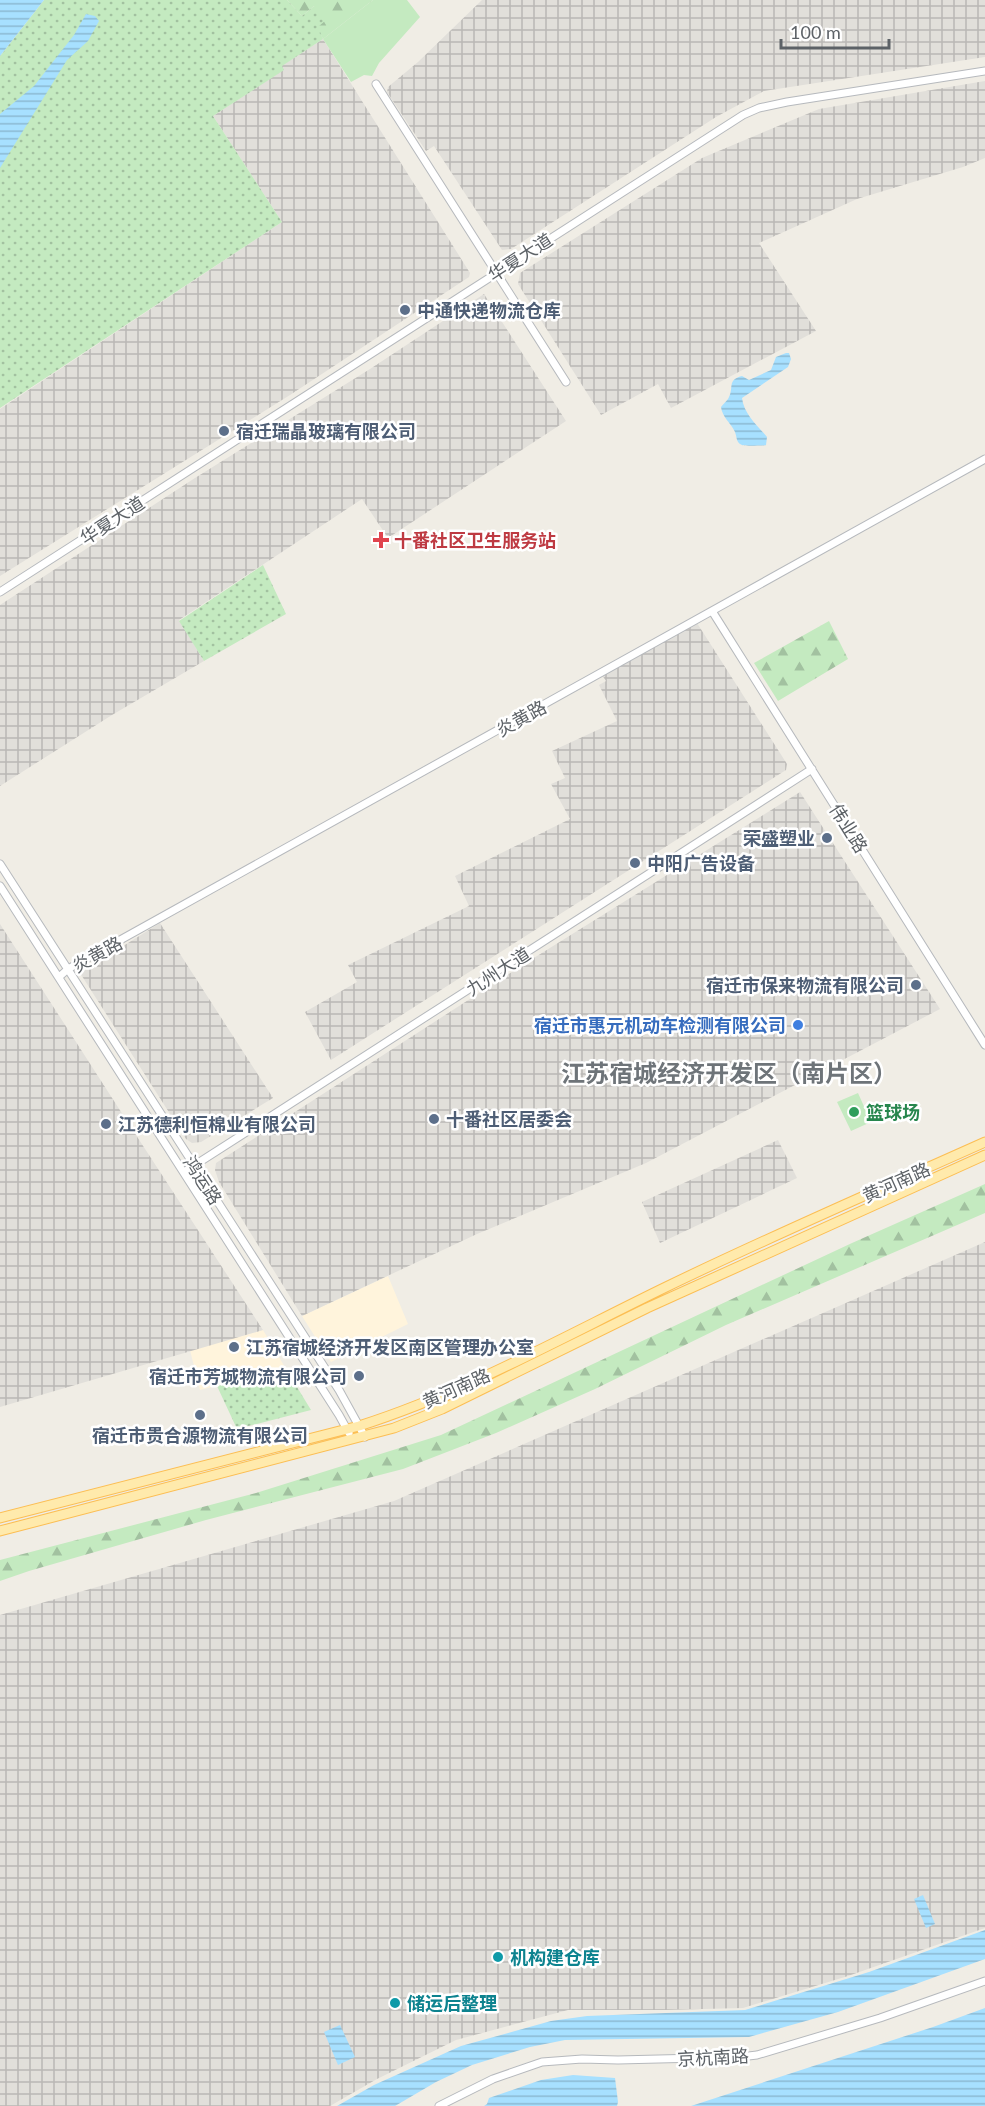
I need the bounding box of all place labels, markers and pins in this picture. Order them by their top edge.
place label: 中通快递物流仓库 [417,299,561,321]
marker: 中通快递物流仓库 [398,303,412,317]
place label: 宿迁瑞晶玻璃有限公司 [236,420,416,442]
marker: 宿迁瑞晶玻璃有限公司 [217,424,231,438]
place label: 十番社区卫生服务站 [394,529,556,551]
marker: 十番社区卫生服务站 [372,531,390,549]
place label: 荣盛塑业 [743,827,815,849]
marker: 荣盛塑业 [820,831,834,845]
place label: 中阳广告设备 [647,852,755,874]
marker: 中阳广告设备 [628,856,642,870]
place label: 宿迁市保来物流有限公司 [706,974,904,996]
marker: 宿迁市保来物流有限公司 [909,978,923,992]
place label: 宿迁市惠元机动车检测有限公司 [534,1014,786,1036]
marker: 宿迁市惠元机动车检测有限公司 [791,1018,805,1032]
place label: 篮球场 [866,1101,920,1123]
marker: 篮球场 [847,1105,861,1119]
place label: 十番社区居委会 [446,1108,572,1130]
marker: 十番社区居委会 [427,1112,441,1126]
place label: 江苏德利恒棉业有限公司 [118,1113,316,1135]
marker: 江苏德利恒棉业有限公司 [99,1117,113,1131]
place label: 江苏宿城经济开发区南区管理办公室 [246,1336,534,1358]
marker: 江苏宿城经济开发区南区管理办公室 [227,1340,241,1354]
place label: 宿迁市芳城物流有限公司 [149,1365,347,1387]
marker: 宿迁市芳城物流有限公司 [352,1369,366,1383]
marker: 宿迁市贵合源物流有限公司 [193,1408,207,1422]
place label: 宿迁市贵合源物流有限公司 [92,1424,308,1446]
place label: 机构建仓库 [510,1946,600,1968]
marker: 机构建仓库 [491,1950,505,1964]
place label: 储运后整理 [407,1992,497,2014]
marker: 储运后整理 [388,1996,402,2010]

